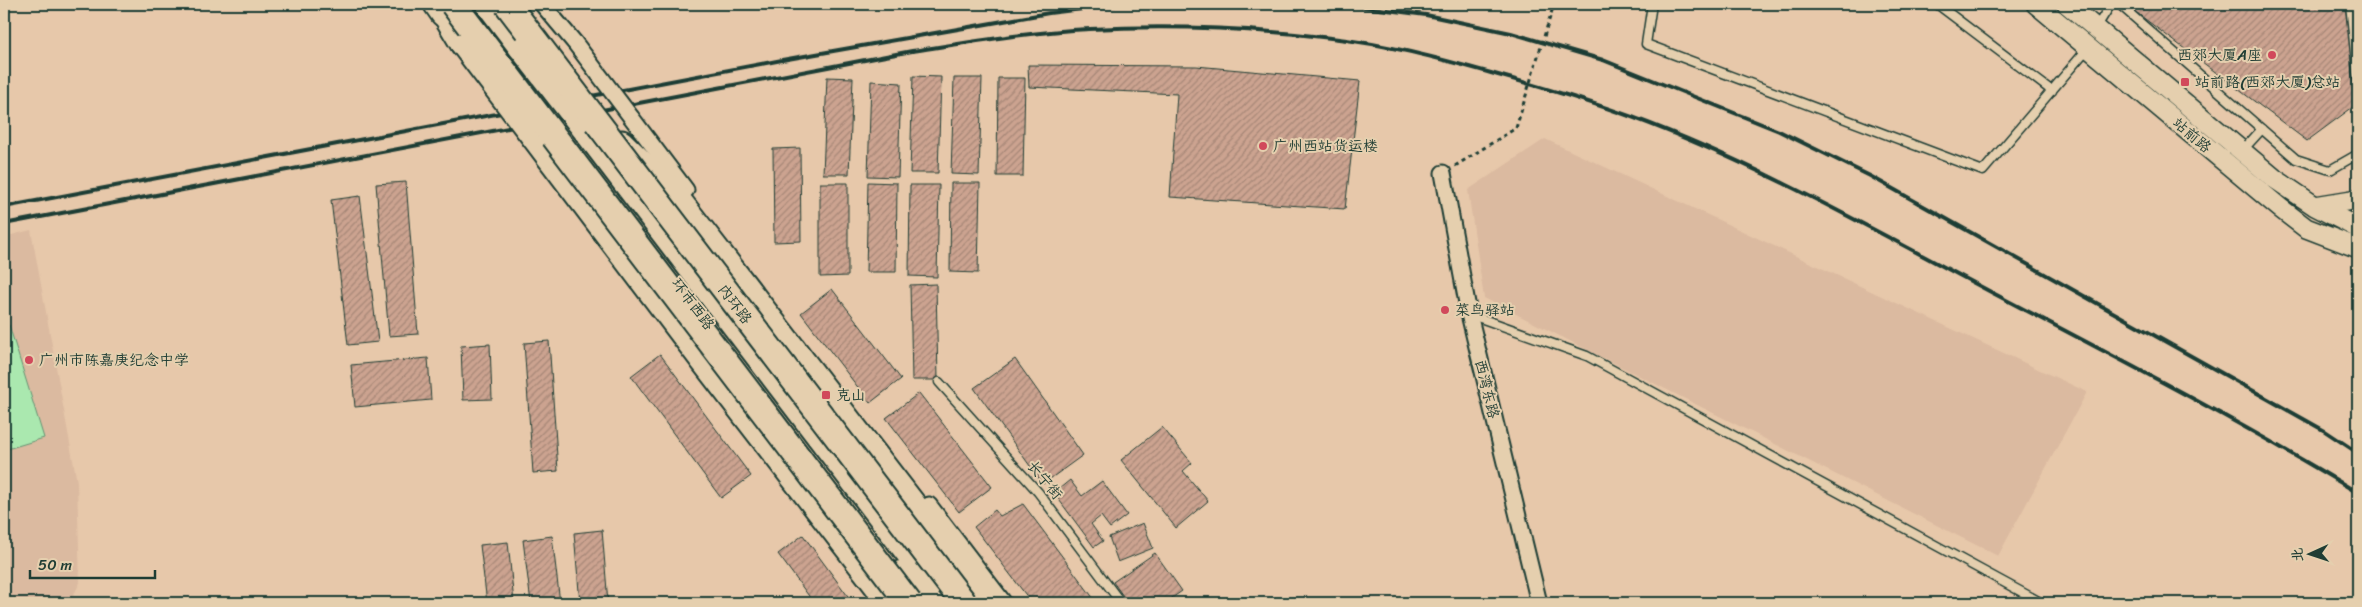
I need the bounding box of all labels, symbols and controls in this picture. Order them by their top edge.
place label: 西郊大厦A座 [2177,42,2262,68]
marker: 西郊大厦A座 [2266,49,2278,61]
place label: 站前路(西郊大厦)总站 [2195,69,2341,95]
marker: 站前路(西郊大厦)总站 [2179,76,2191,88]
street label: 站前路 [2166,111,2218,159]
place label: 广州西站货运楼 [1273,133,1378,159]
marker: 广州西站货运楼 [1257,140,1269,152]
street label: 环市西路 [665,272,721,336]
street label: 内环路 [711,278,759,330]
place label: 菜鸟驿站 [1455,297,1515,323]
marker: 菜鸟驿站 [1439,304,1451,316]
place label: 广州市陈嘉庚纪念中学 [39,347,189,373]
marker: 广州市陈嘉庚纪念中学 [23,354,35,366]
street label: 西湾东路 [1467,357,1507,421]
place label: 克山 [836,382,866,408]
marker: 克山 [820,389,832,401]
street label: 长宁街 [1021,454,1069,506]
north arrow [2284,530,2334,580]
scale bar [30,547,155,579]
text: 北 [2285,547,2310,562]
text: 50 m [38,552,73,578]

